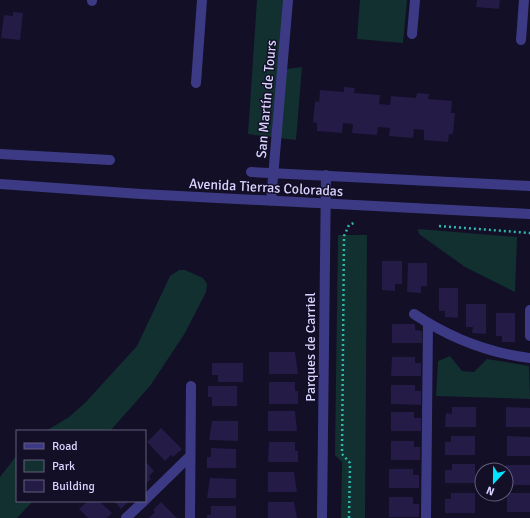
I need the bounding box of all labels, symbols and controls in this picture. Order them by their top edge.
street label: San Martín de Tours [253,39,280,159]
street label: Avenida Tierras Coloradas [188,175,344,200]
street label: Parques de Carriel [302,292,319,402]
legend [16,430,146,502]
text: Road [52,439,78,454]
text: Park [52,459,75,474]
north arrow [474,462,514,502]
text: Building [52,479,95,494]
text: N [484,483,496,498]

